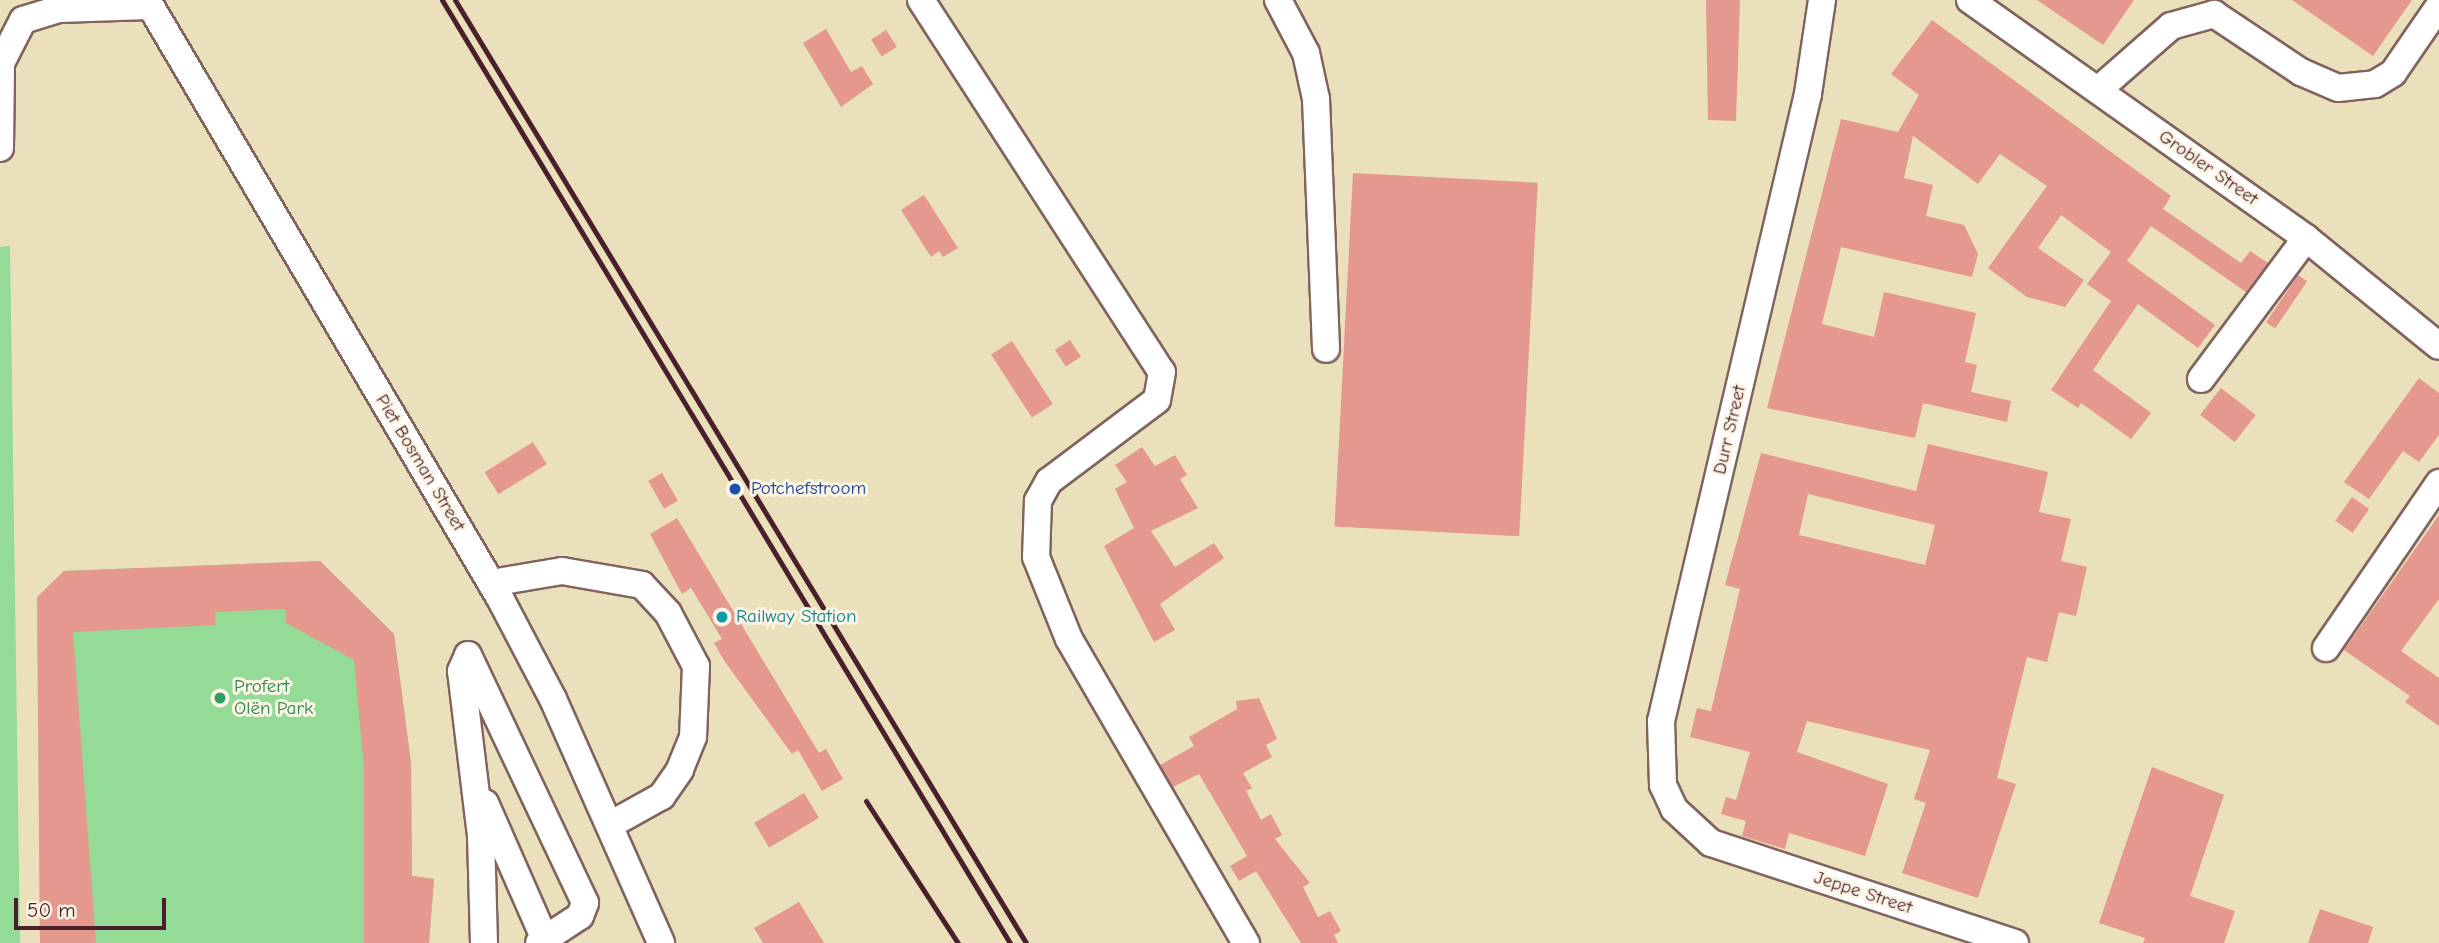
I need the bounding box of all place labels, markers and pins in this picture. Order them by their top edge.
place label: Potchefstroom [751,478,866,500]
marker: Potchefstroom [725,479,745,499]
place label: Railway Station [736,606,857,628]
marker: Railway Station [714,609,730,625]
place label: Profert Olën Park [234,676,313,720]
marker: Profert Olën Park [212,690,228,706]

